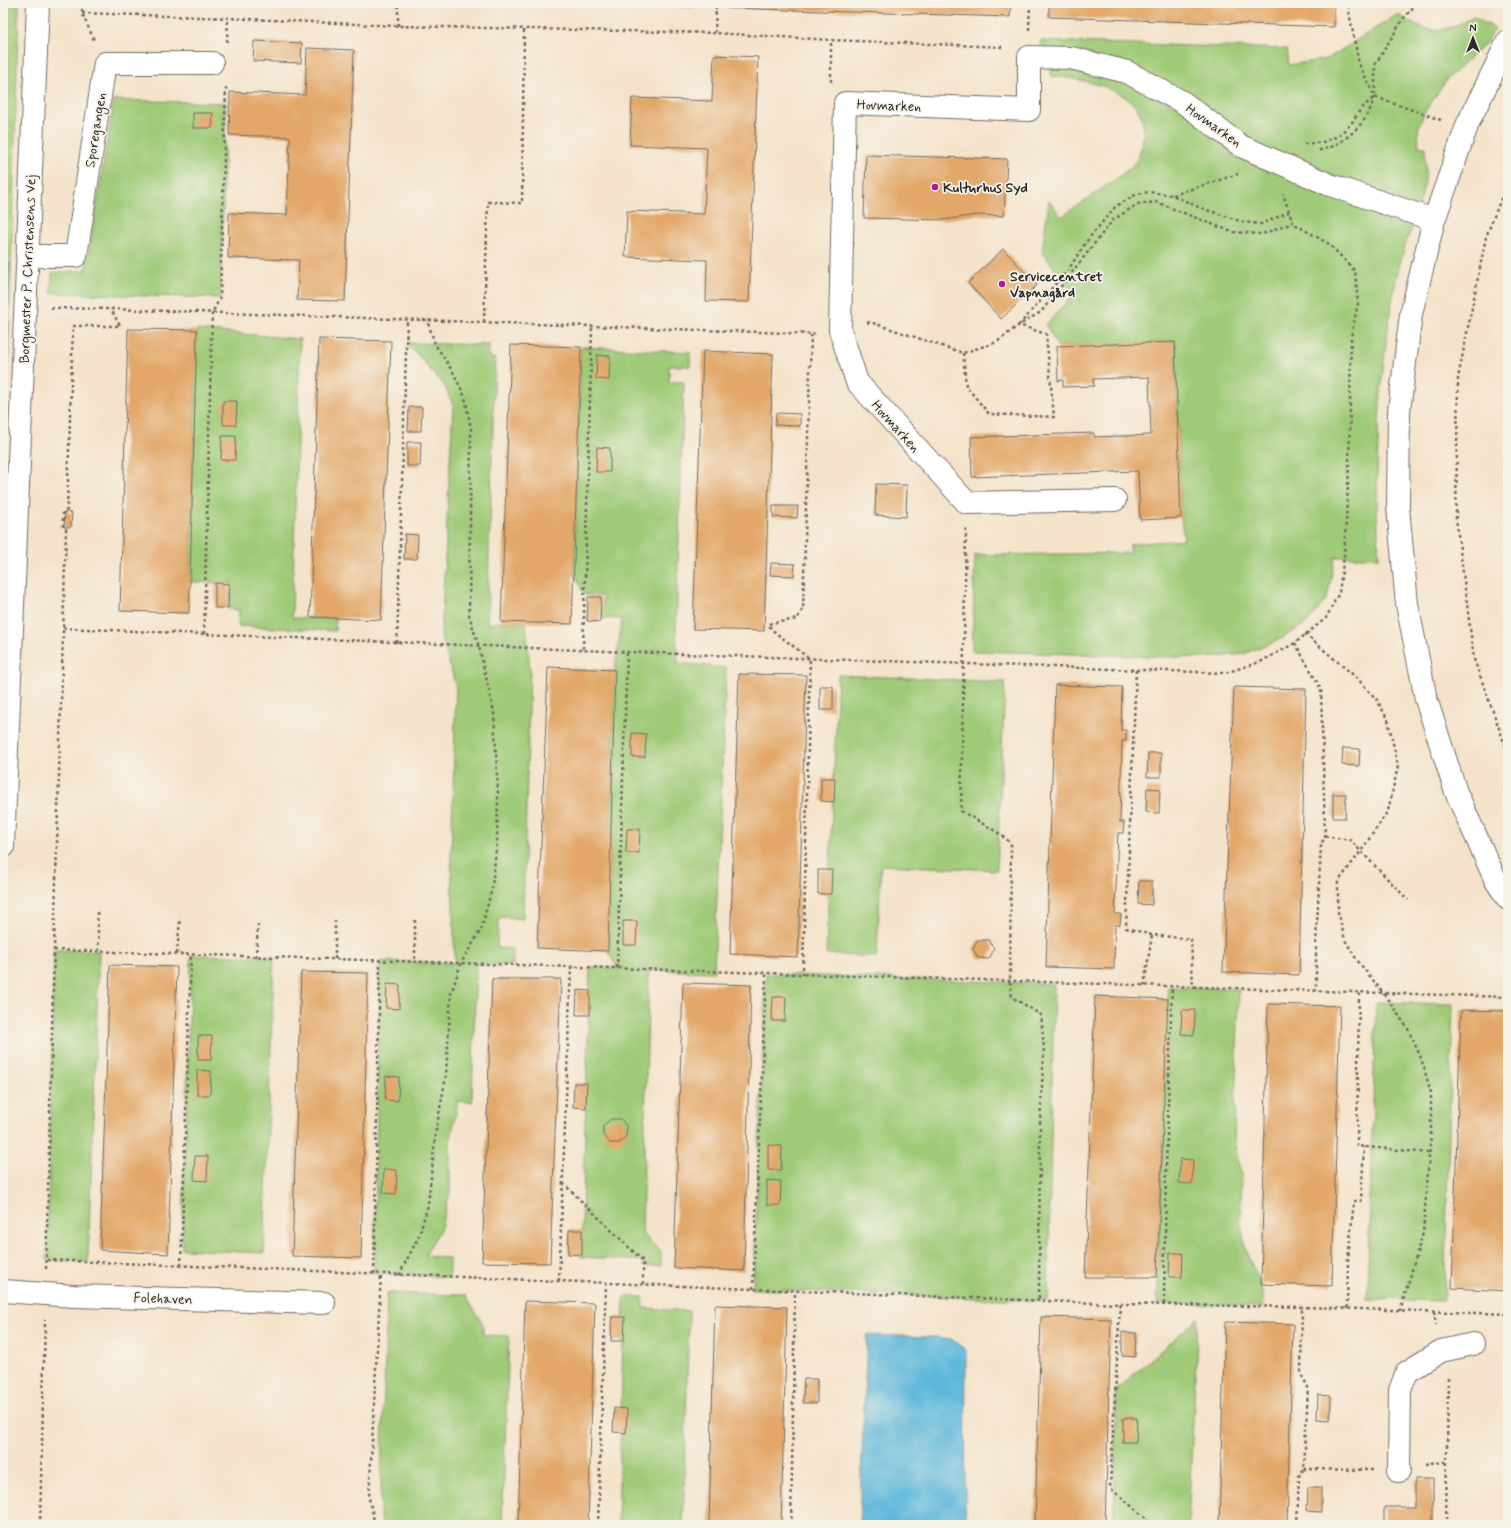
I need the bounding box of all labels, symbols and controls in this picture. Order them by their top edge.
north arrow [1453,18,1493,58]
text: N [1469,22,1477,36]
street label: Sporegangen [81,91,112,169]
street label: Hovmarken [856,96,922,116]
street label: Hovmarken [1182,100,1245,152]
street label: Borgmester P. Christensens Vej [16,174,41,364]
place label: Kulturhus Syd [943,179,1028,197]
marker: Kulturhus Syd [930,182,940,192]
place label: Servicecentret Vapnagård [1010,268,1103,303]
marker: Servicecentret Vapnagård [997,279,1007,289]
street label: Hovmarken [867,397,924,457]
street label: Folehaven [133,1289,193,1309]

